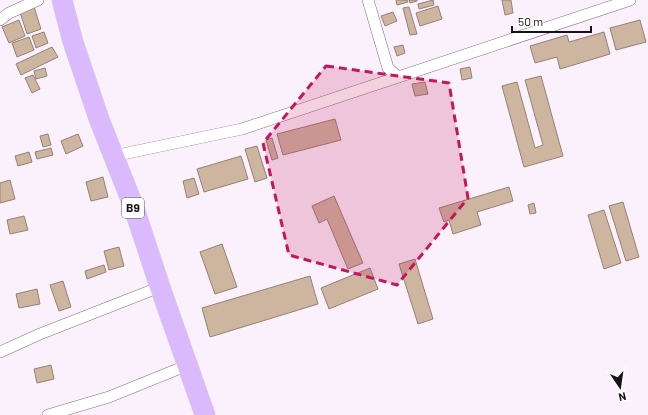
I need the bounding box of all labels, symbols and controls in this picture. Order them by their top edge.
scale bar [512,8,591,34]
text: 50 m [518,14,543,28]
road number: B9 [122,198,144,218]
north arrow [600,367,640,407]
text: N [617,390,627,404]

